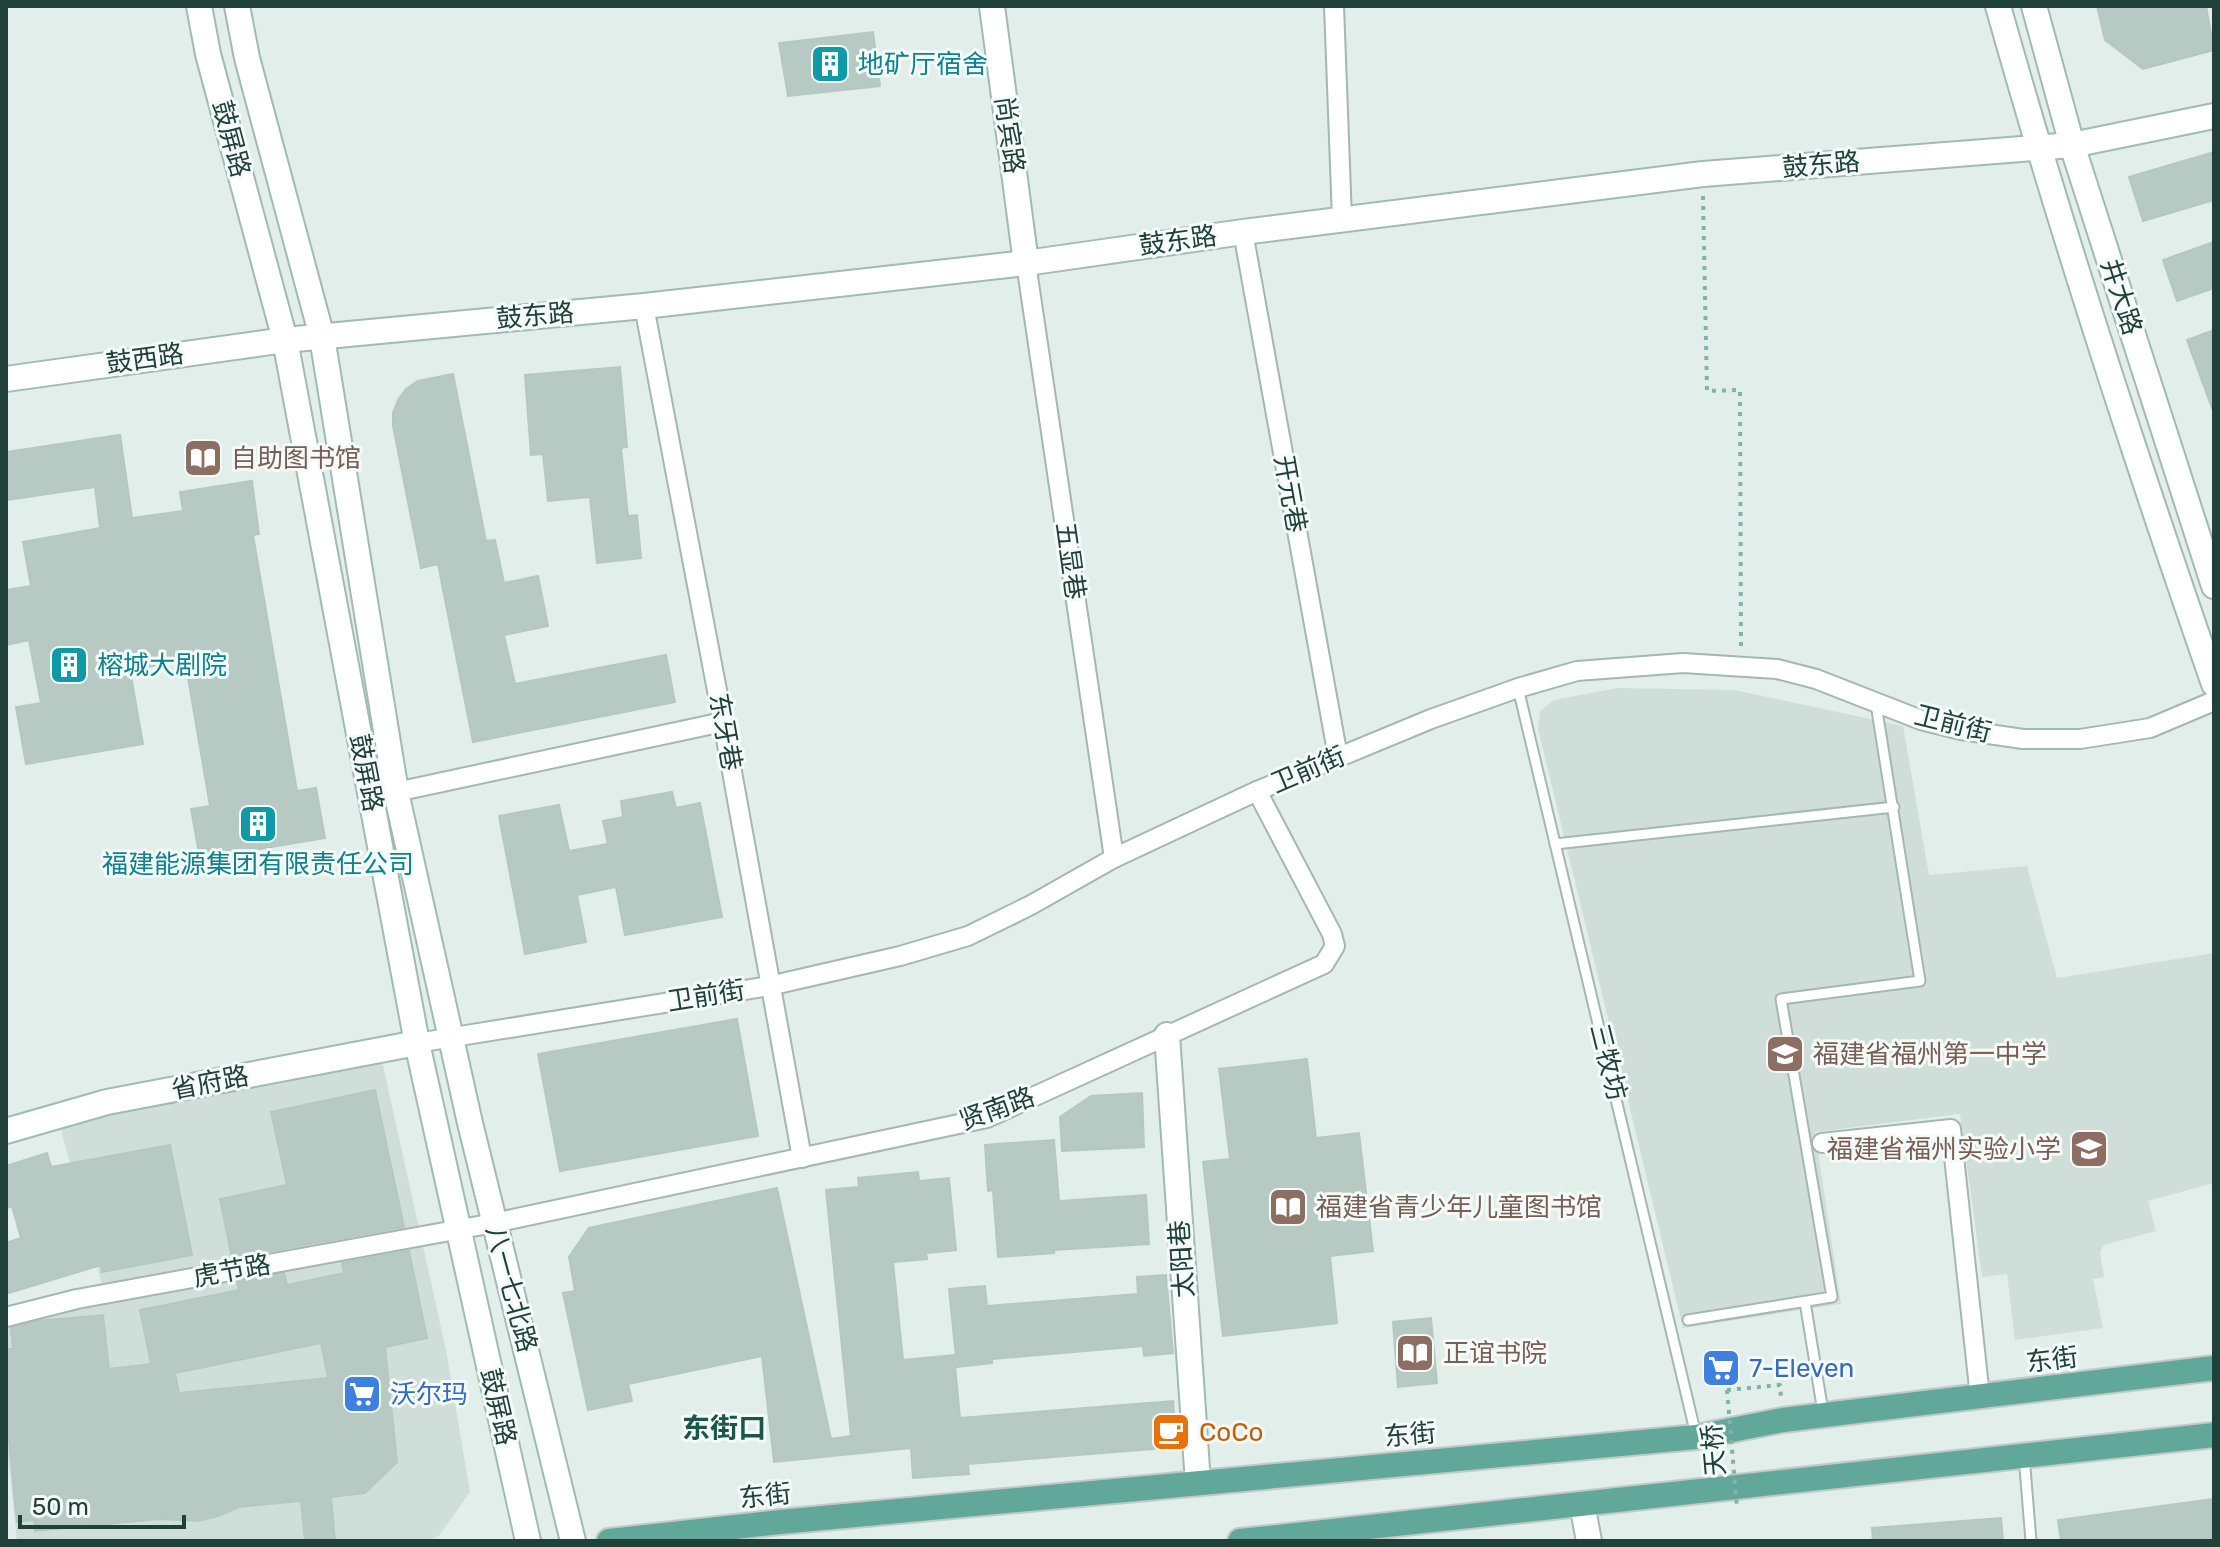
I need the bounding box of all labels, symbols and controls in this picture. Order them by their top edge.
building icon: 地矿厅宿舍 [809,43,851,85]
place label: 地矿厅宿舍 [858,49,988,80]
street label: 尚宾路 [988,94,1030,176]
street label: 鼓屏路 [206,97,256,181]
street label: 鼓东路 [1781,146,1861,184]
street label: 鼓东路 [1137,220,1219,262]
street label: 井大路 [2094,255,2148,339]
street label: 鼓东路 [495,297,575,335]
street label: 鼓西路 [104,338,186,380]
library icon: 自助图书馆 [182,437,224,479]
place label: 自助图书馆 [231,443,361,474]
street label: 开元巷 [1268,453,1312,535]
street label: 五显巷 [1049,520,1091,602]
building icon: 榕城大剧院 [48,644,90,686]
place label: 榕城大剧院 [97,650,227,681]
street label: 东牙巷 [703,691,747,773]
street label: 卫前街 [1911,700,1995,748]
street label: 鼓屏路 [343,732,389,814]
street label: 卫前街 [1266,740,1350,800]
building icon: 福建能源集团有限责任公司 [237,803,279,845]
place label: 福建能源集团有限责任公司 [102,849,414,880]
street label: 卫前街 [665,975,747,1017]
street label: 三牧坊 [1584,1020,1632,1104]
school or university icon: 福建省福州第一中学 [1764,1033,1806,1075]
place label: 福建省福州第一中学 [1813,1039,2047,1070]
street label: 省府路 [169,1060,251,1106]
street label: 贤南路 [955,1081,1039,1137]
school or university icon: 福建省福州实验小学 [2068,1128,2110,1170]
place label: 福建省福州实验小学 [1827,1134,2061,1165]
library icon: 福建省青少年儿童图书馆 [1267,1186,1309,1228]
place label: 福建省青少年儿童图书馆 [1316,1192,1602,1223]
street label: 太阳巷 [1164,1219,1200,1299]
street label: 八一七北路 [479,1222,543,1356]
street label: 虎节路 [191,1249,273,1293]
library icon: 正谊书院 [1394,1332,1436,1374]
place label: 正谊书院 [1443,1338,1547,1369]
street label: 东街 [2024,1341,2080,1379]
supermarket icon: 7-Eleven [1700,1347,1742,1389]
place label: 7-Eleven [1749,1353,1854,1384]
street label: 鼓屏路 [474,1366,522,1448]
supermarket icon: 沃尔玛 [341,1373,383,1415]
place label: 沃尔玛 [390,1379,468,1410]
cafe icon: CoCo [1150,1411,1192,1453]
district label: 东街口 [682,1412,766,1445]
place label: CoCo [1199,1417,1263,1448]
street label: 东街 [1383,1417,1437,1453]
street label: 天桥 [1696,1423,1732,1477]
street label: 东街 [738,1478,792,1514]
scale bar [20,1479,184,1529]
text: 50 m [32,1493,89,1521]

